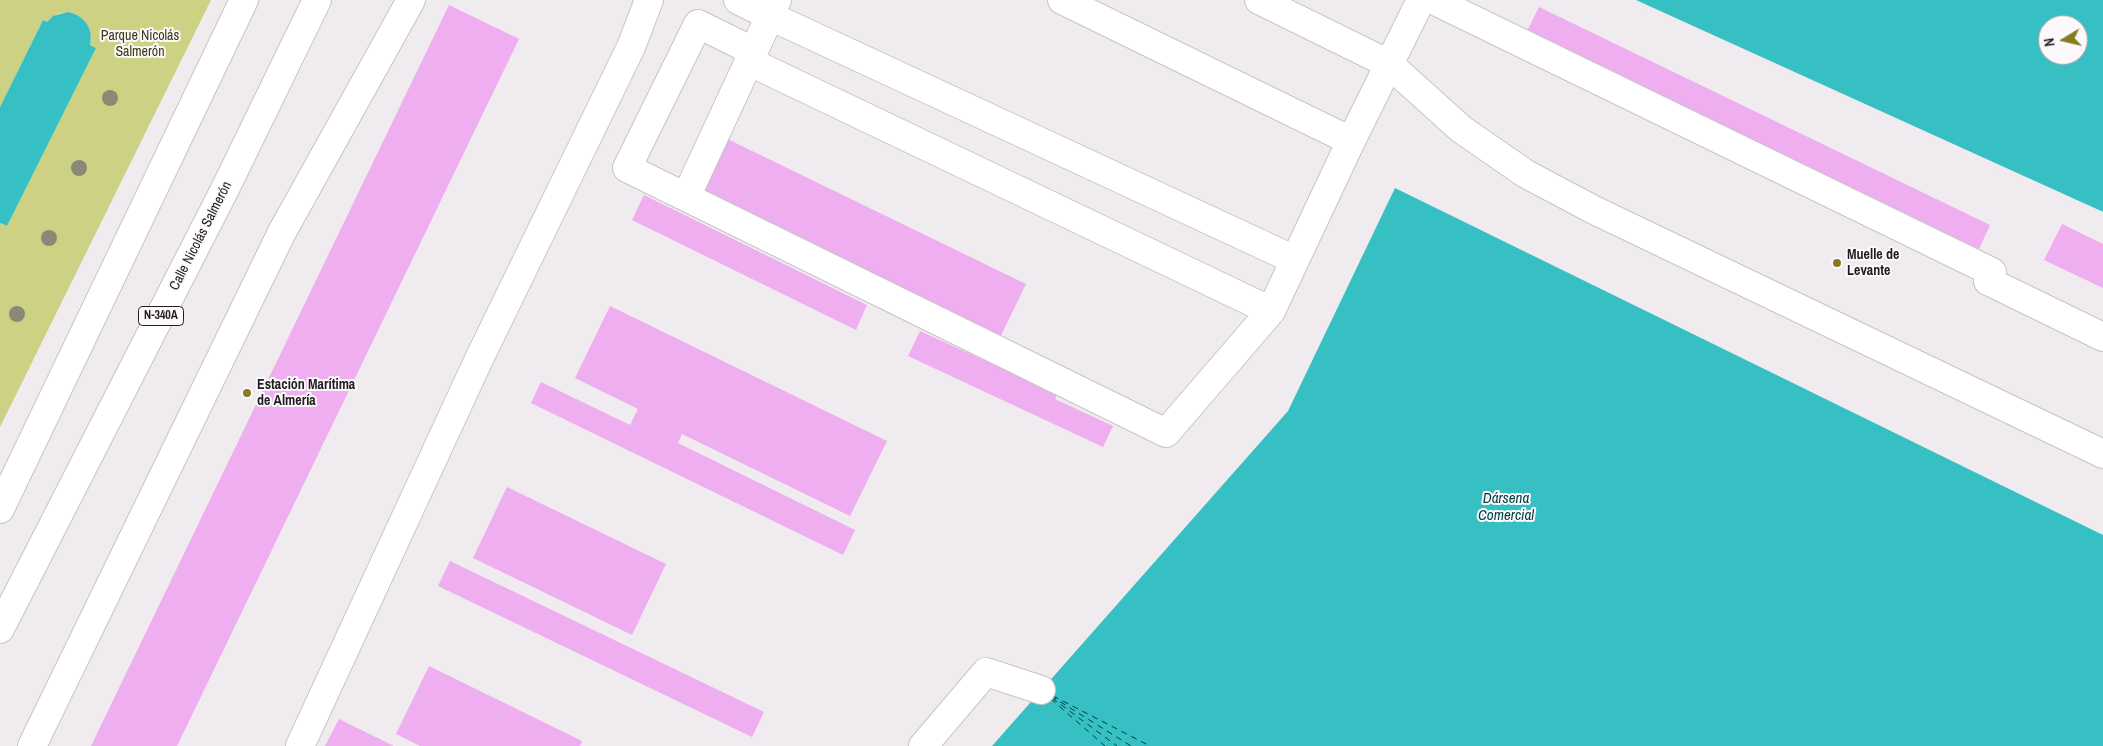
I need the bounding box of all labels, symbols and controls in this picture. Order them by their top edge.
north arrow [2038,15,2088,65]
park label: Parque Nicolás Salmerón [101,28,179,60]
text: N [2040,37,2059,48]
street label: Calle Nicolás Salmerón [166,179,236,293]
place label: Muelle de Levante [1847,247,1899,280]
marker: Muelle de Levante [1831,257,1843,269]
road number: N-340A [138,306,184,326]
place label: Estación Marítima de Almería [257,377,355,410]
marker: Estación Marítima de Almería [241,387,253,399]
water label: Dársena Comercial [1478,490,1534,525]

